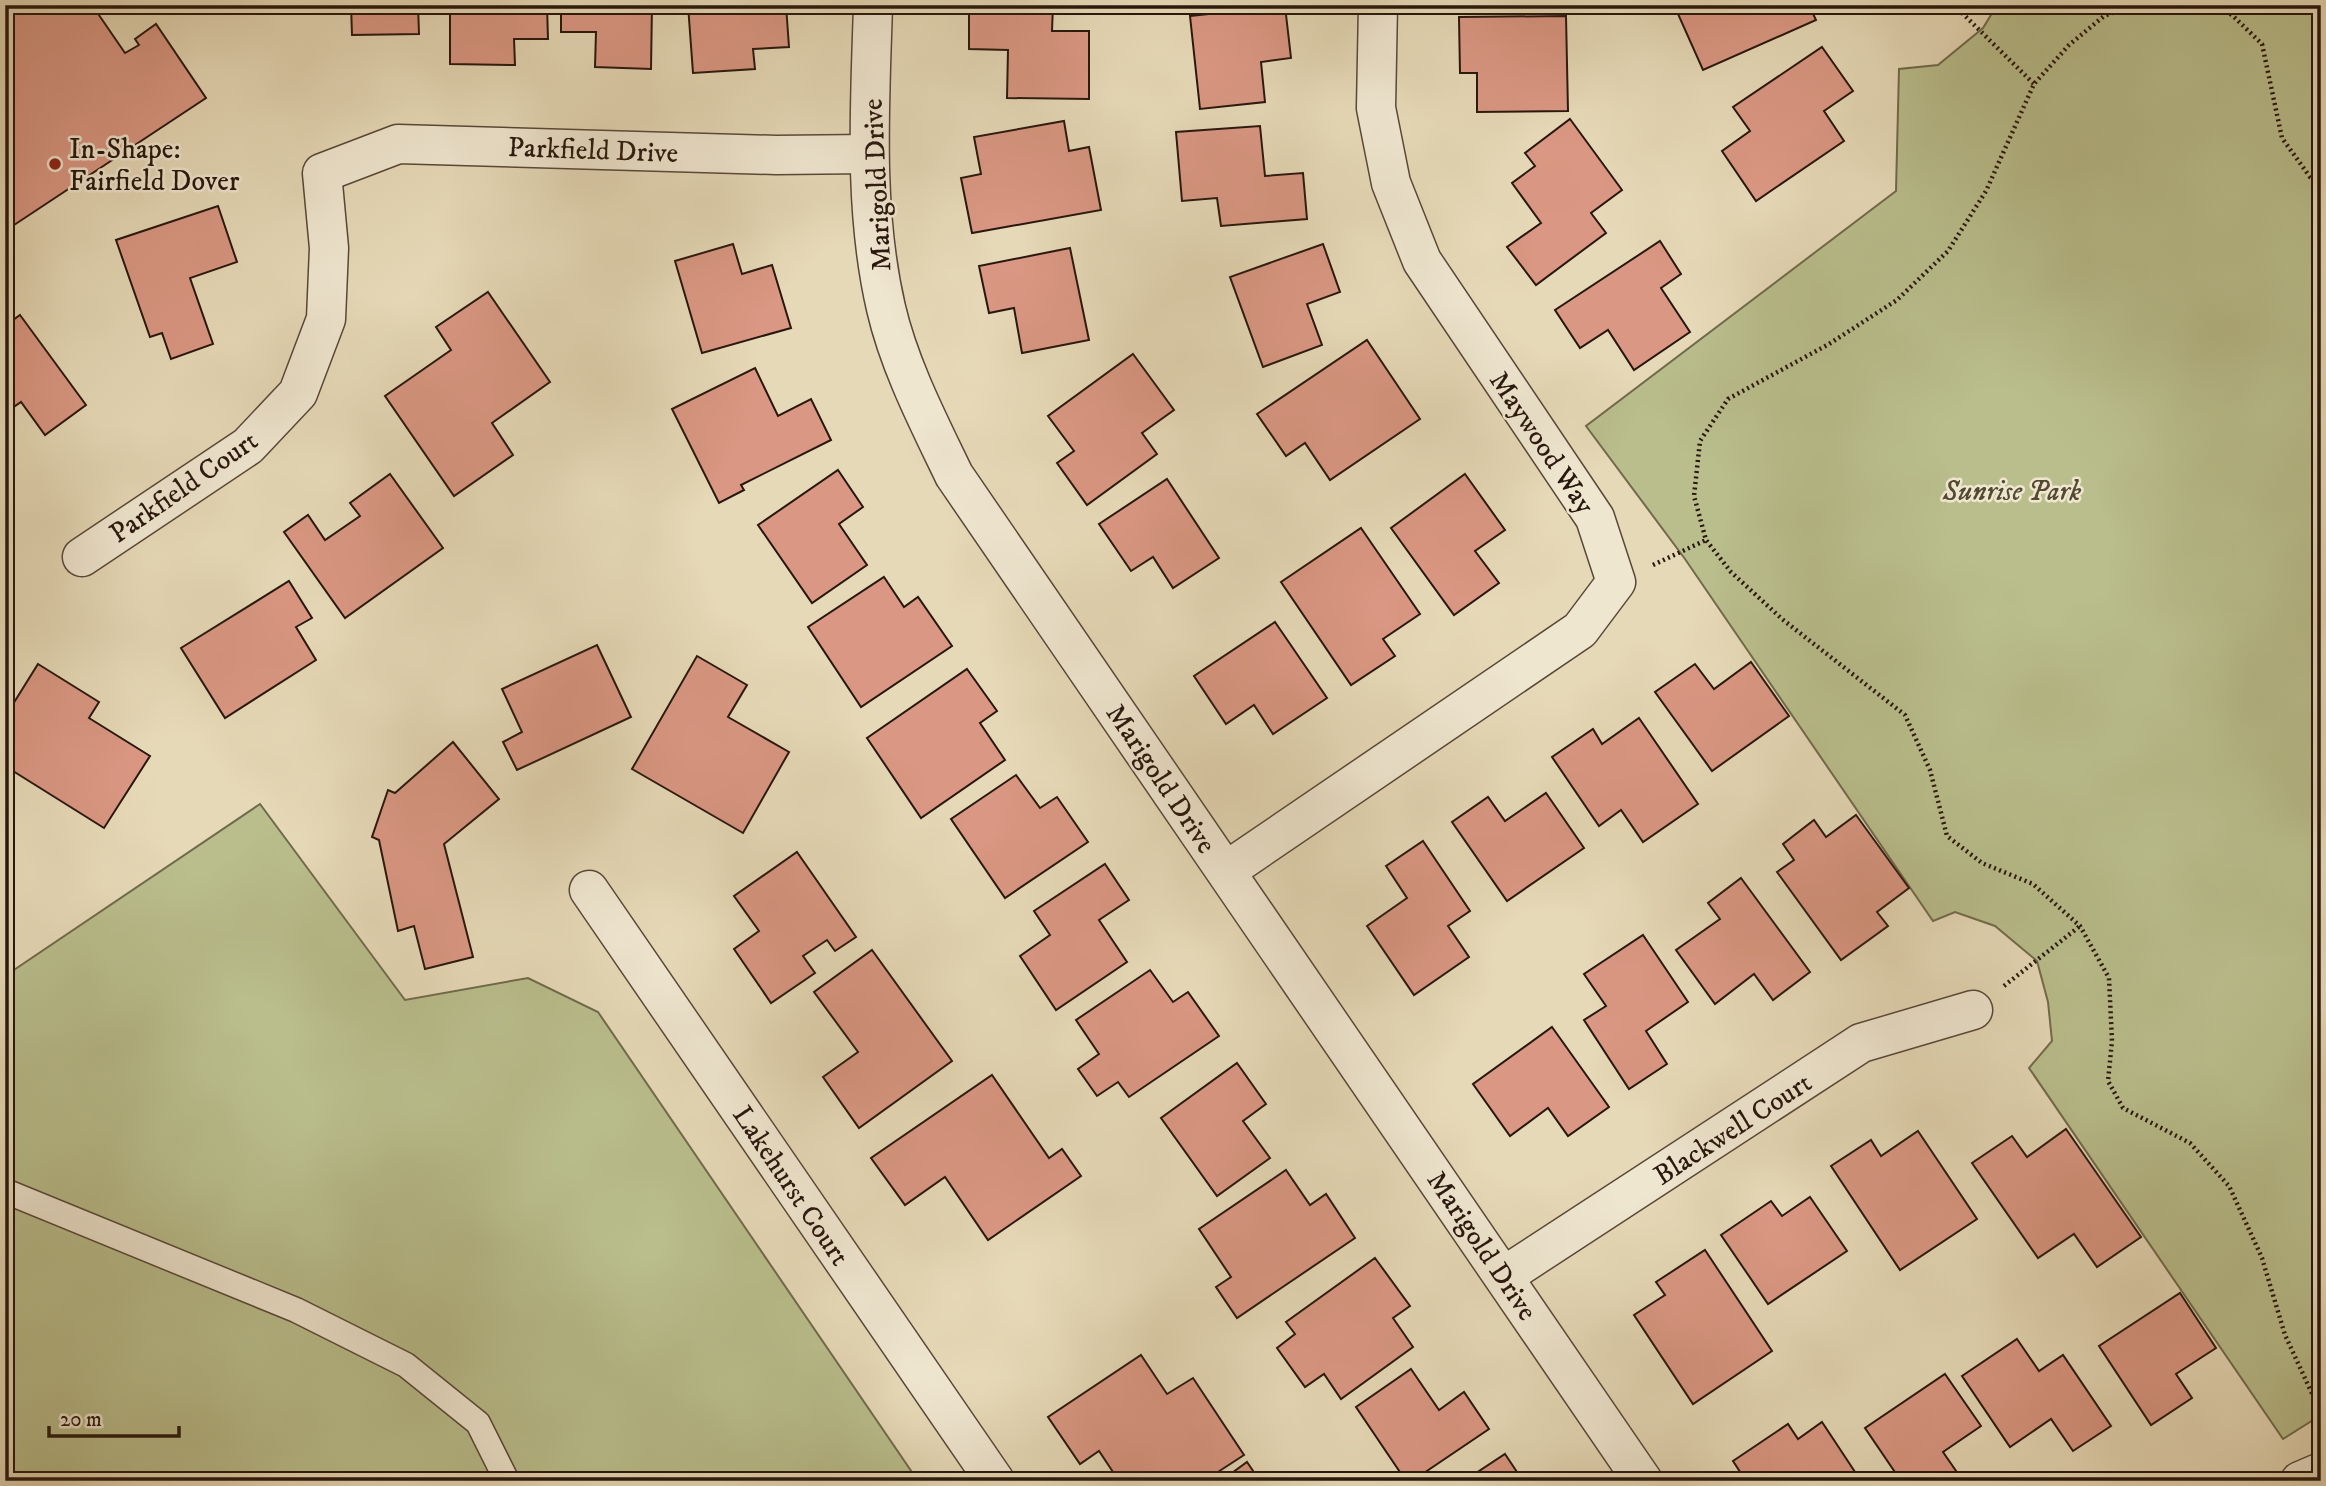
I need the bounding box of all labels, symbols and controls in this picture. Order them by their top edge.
street label: Marigold Drive [855,98,900,272]
street label: Parkfield Drive [507,130,679,171]
place label: In-Shape: Fairfield Dover [69,132,240,199]
marker: In-Shape: Fairfield Dover [47,156,63,172]
street label: Maywood Way [1481,365,1603,521]
street label: Parkfield Court [103,423,265,551]
park label: Sunrise Park [1942,474,2082,509]
street label: Marigold Drive [1098,697,1224,860]
street label: Blackwell Court [1647,1065,1818,1193]
street label: Lakehurst Court [724,1099,857,1272]
street label: Marigold Drive [1419,1164,1545,1327]
scale bar [49,1395,178,1439]
text: 20 m [60,1407,102,1433]

